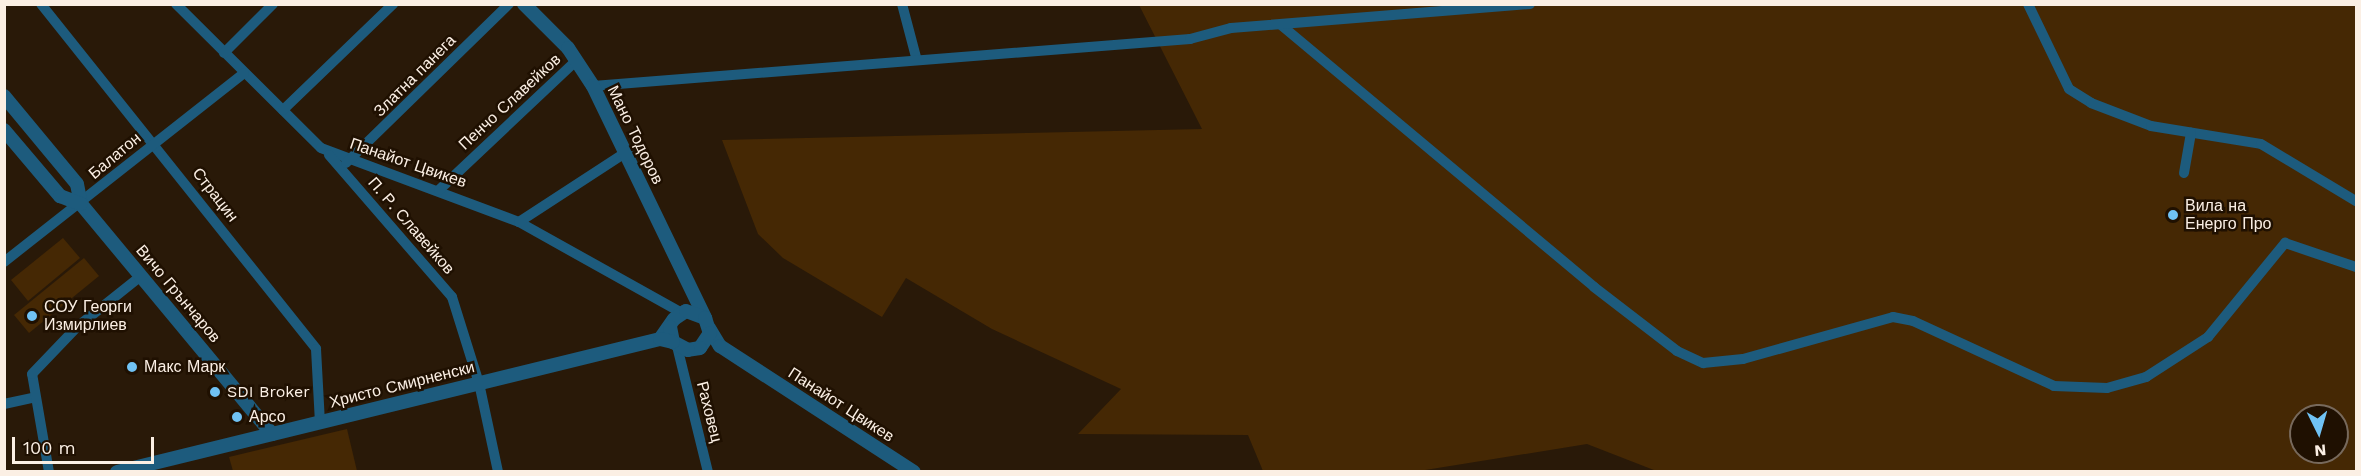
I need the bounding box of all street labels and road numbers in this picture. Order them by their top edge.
street label: Златна панега [370,31,460,121]
street label: Пенчо Славейков [455,50,565,154]
street label: Мано Тодоров [603,83,667,187]
street label: Балатон [85,129,145,183]
street label: Панайот Цвикев [347,134,469,192]
street label: Страцин [188,164,242,226]
street label: П. Р. Славейков [364,174,458,278]
street label: Вичо Грънчаров [132,241,224,347]
street label: Христо Смирненски [327,358,477,412]
street label: Панайот Цвикев [785,364,897,446]
street label: Раховец [692,380,726,444]

